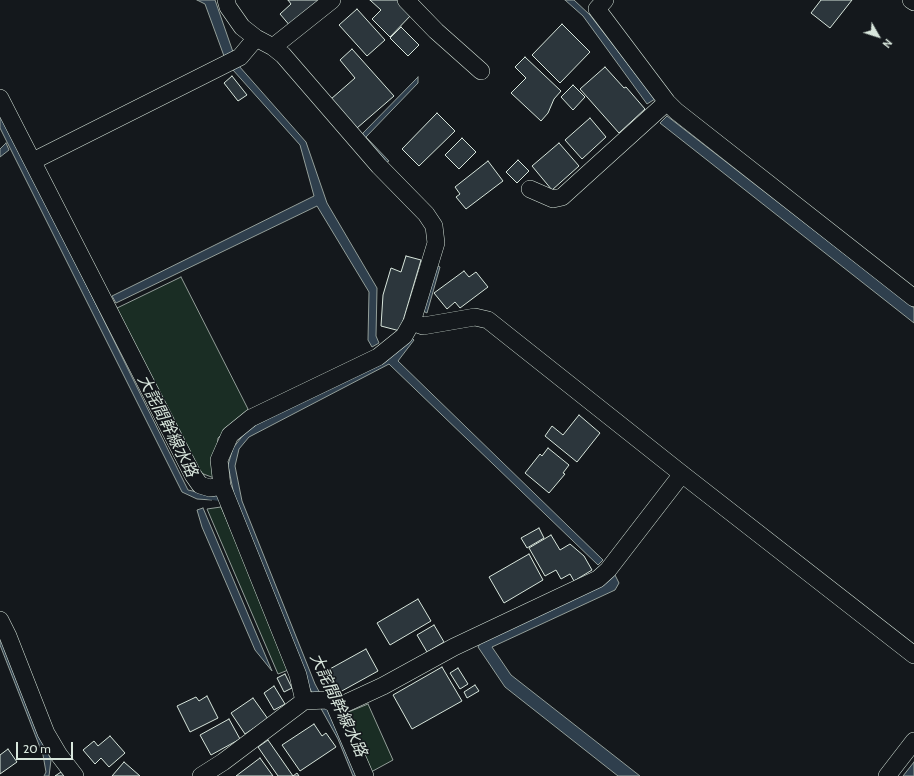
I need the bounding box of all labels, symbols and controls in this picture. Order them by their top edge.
north arrow [858,16,898,56]
text: N [879,36,895,51]
water label: 大詫間幹線水路 [133,372,201,480]
water label: 大詫間幹線水路 [306,650,370,760]
scale bar [18,734,75,760]
text: 20 m [23,741,51,756]

